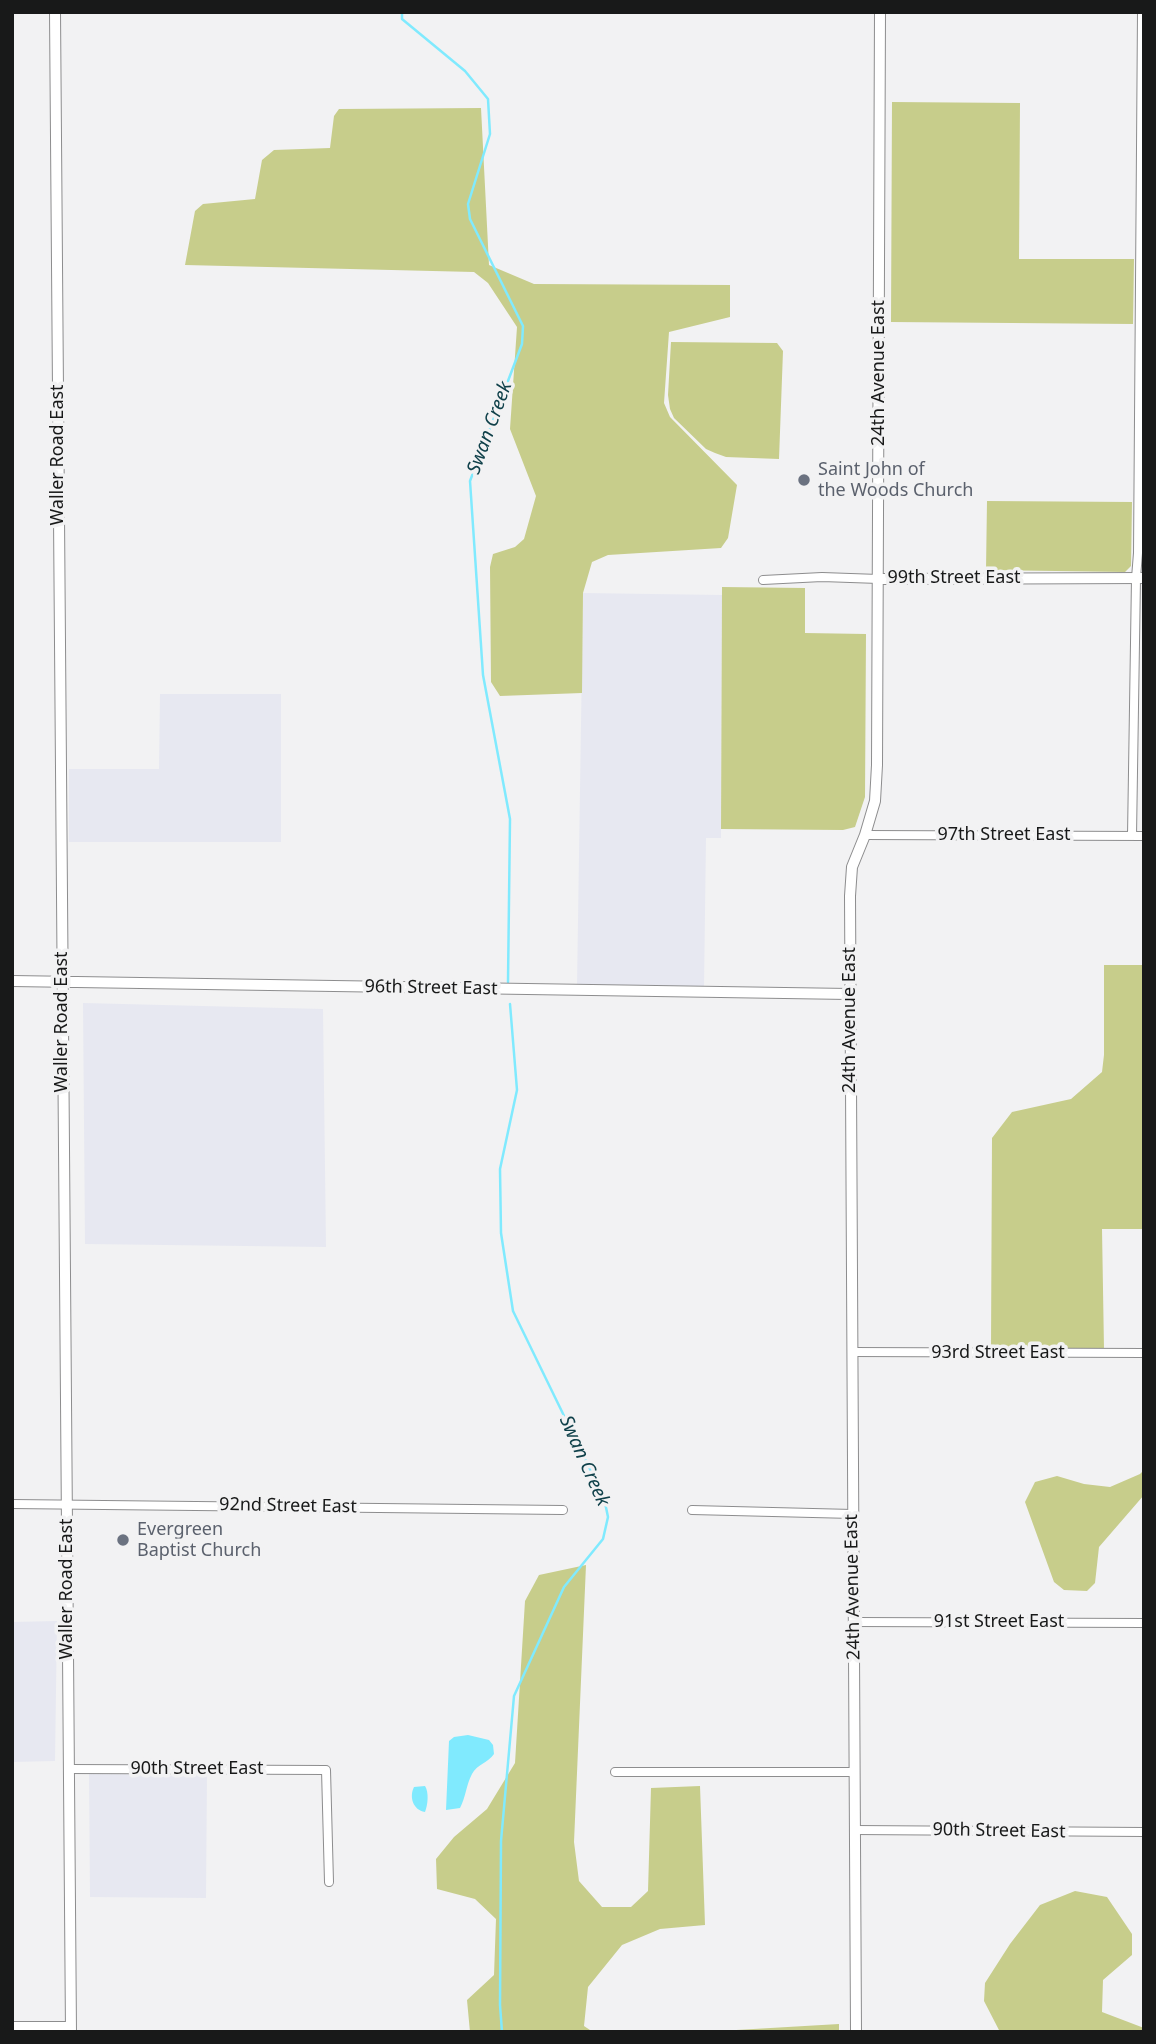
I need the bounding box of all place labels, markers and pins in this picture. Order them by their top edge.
place label: Saint John of the Woods Church [818,459,973,502]
marker: Saint John of the Woods Church [796,472,812,488]
place label: Evergreen Baptist Church [137,1519,261,1562]
marker: Evergreen Baptist Church [115,1532,131,1548]

